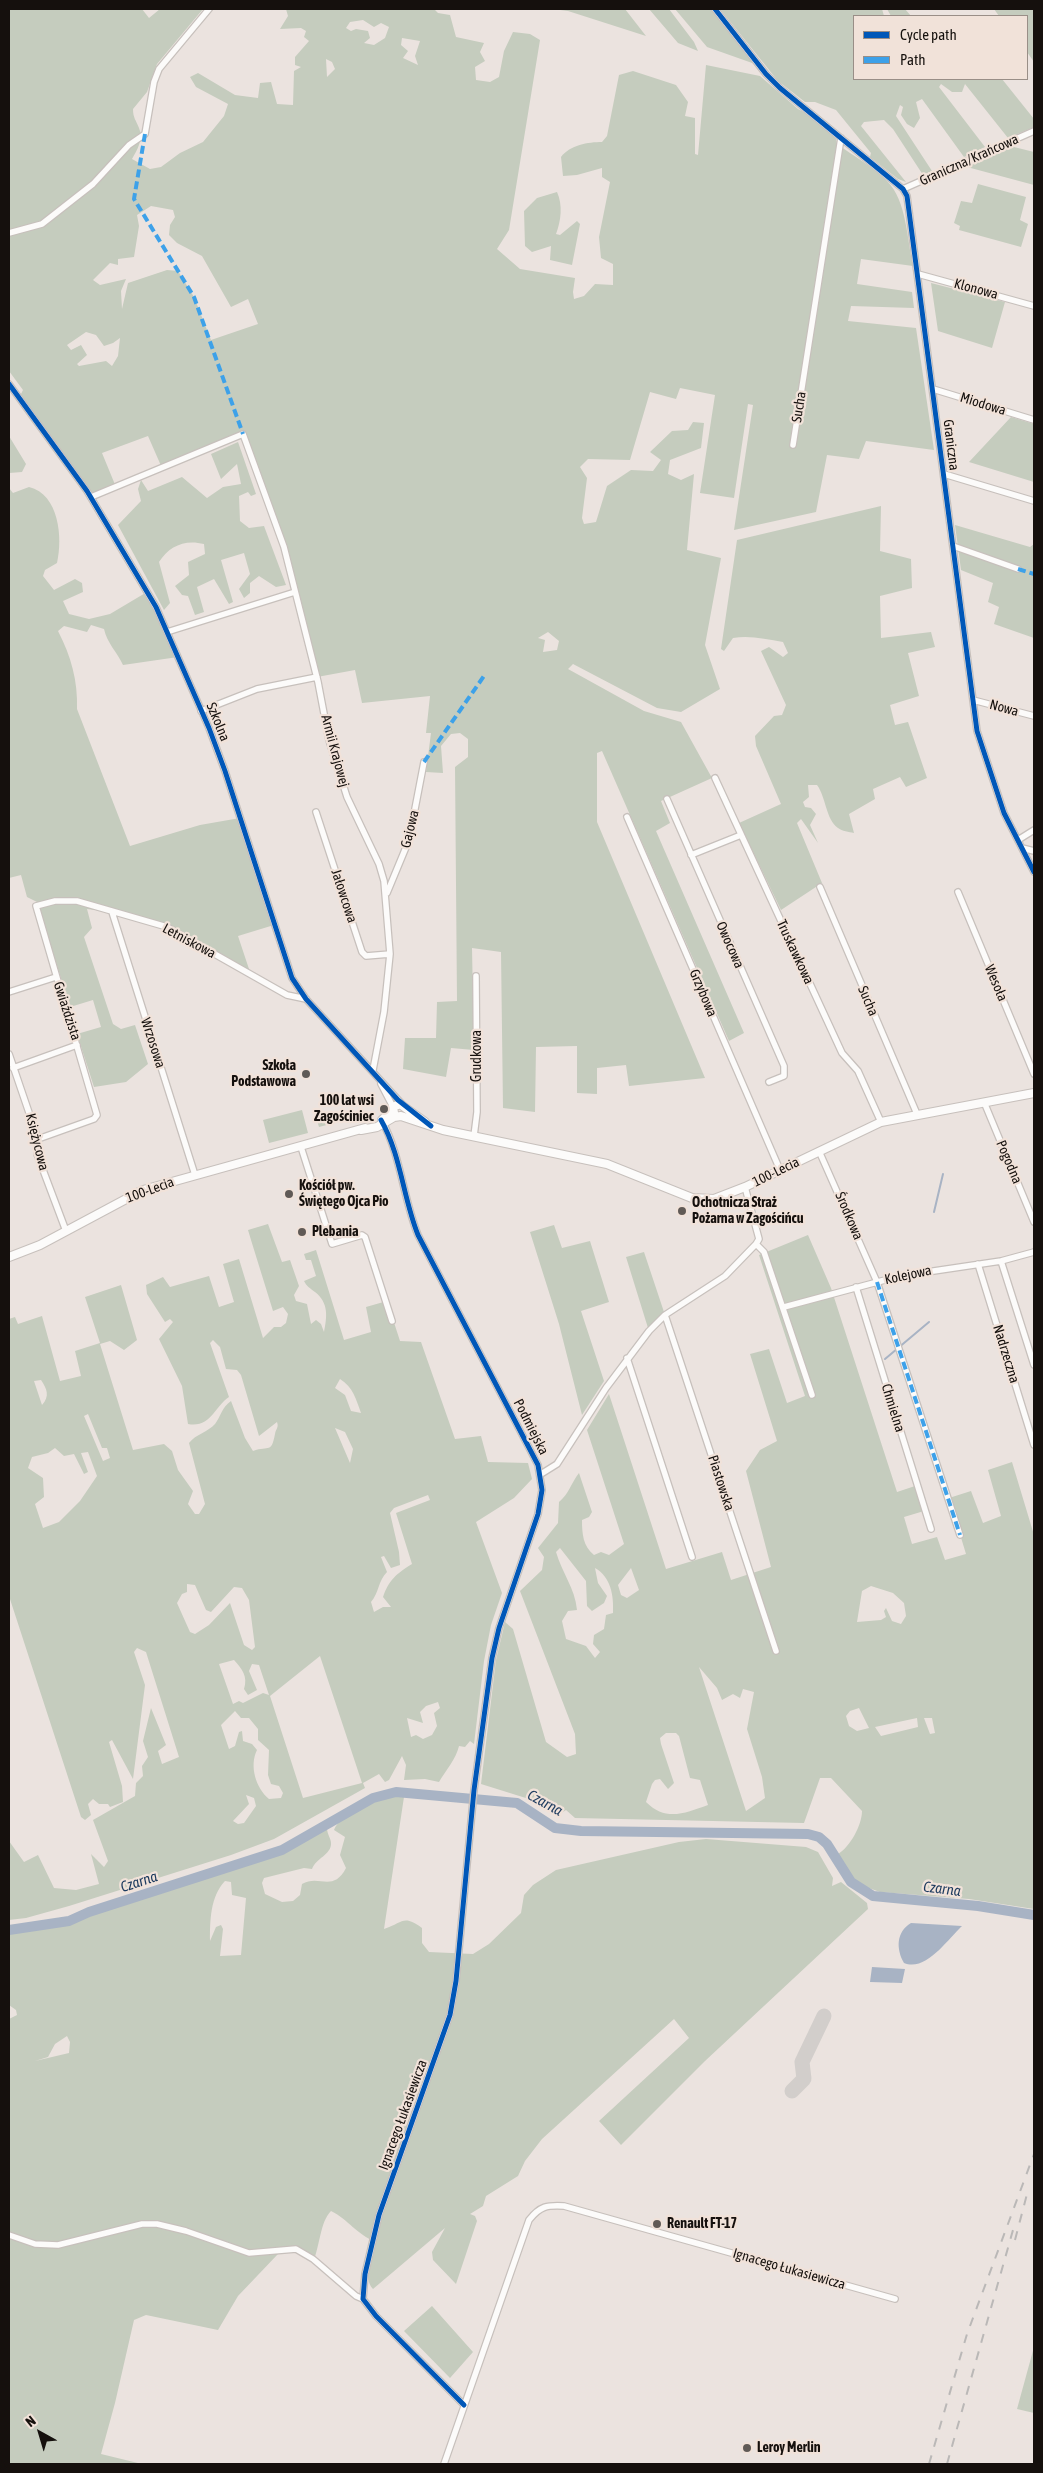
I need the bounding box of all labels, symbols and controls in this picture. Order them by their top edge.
legend [853,15,1028,80]
text: Cycle path [900,26,957,43]
text: Path [900,51,926,68]
street label: Graniczna/Krańcowa [917,131,1021,189]
street label: Klonowa [952,275,1000,303]
street label: Miodowa [958,389,1008,419]
street label: Sucha [788,390,810,424]
street label: Graniczna [940,419,962,471]
street label: Nowa [988,696,1020,720]
street label: Szkolna [203,700,233,744]
street label: Armii Krajowej [317,713,353,789]
street label: Gajowa [397,808,423,850]
street label: Jałowcowa [327,867,361,925]
street label: Truskawkowa [773,917,817,987]
street label: Owocowa [712,919,748,971]
street label: Letniskowa [160,920,218,962]
street label: Wesoła [981,962,1011,1004]
street label: Grzybowa [685,967,721,1019]
street label: Gwiaździsta [50,979,84,1043]
street label: Sucha [854,983,882,1019]
street label: Wrzosowa [137,1016,169,1070]
street label: Grudkowa [469,1030,485,1082]
place label: Szkoła Podstawowa [231,1058,296,1090]
marker: Szkoła Podstawowa [300,1068,312,1080]
place label: 100 lat wsi Zagościniec [314,1093,374,1126]
marker: 100 lat wsi Zagościniec [378,1103,390,1115]
street label: Księżycowa [22,1112,52,1172]
street label: Pogodna [992,1138,1026,1186]
street label: 100-Lecia [750,1154,802,1190]
street label: 100-Lecia [124,1174,176,1206]
place label: Kościół pw. Świętego Ojca Pio [299,1178,389,1210]
marker: Kościół pw. Świętego Ojca Pio [283,1188,295,1200]
street label: Środkowa [831,1190,867,1242]
place label: Ochotnicza Straż Pożarna w Zagościńcu [692,1195,804,1228]
marker: Ochotnicza Straż Pożarna w Zagościńcu [676,1205,688,1217]
place label: Plebania [312,1224,358,1240]
marker: Plebania [296,1226,308,1238]
street label: Kolejowa [883,1262,933,1288]
street label: Nadrzeczna [989,1323,1023,1385]
street label: Chmielna [878,1382,908,1434]
street label: Podmiejska [510,1396,552,1458]
street label: Piastowska [704,1453,738,1513]
water label: Czarna [524,1786,566,1820]
water label: Czarna [118,1868,160,1896]
water label: Czarna [922,1878,962,1900]
street label: Ignacego Łukasiewicza [375,2058,431,2172]
place label: Renault FT-17 [667,2216,737,2232]
marker: Renault FT-17 [651,2218,663,2230]
street label: Ignacego Łukasiewicza [731,2245,847,2293]
north arrow [15,2408,65,2458]
text: N [22,2413,39,2430]
place label: Leroy Merlin [757,2440,821,2456]
marker: Leroy Merlin [741,2442,753,2454]

